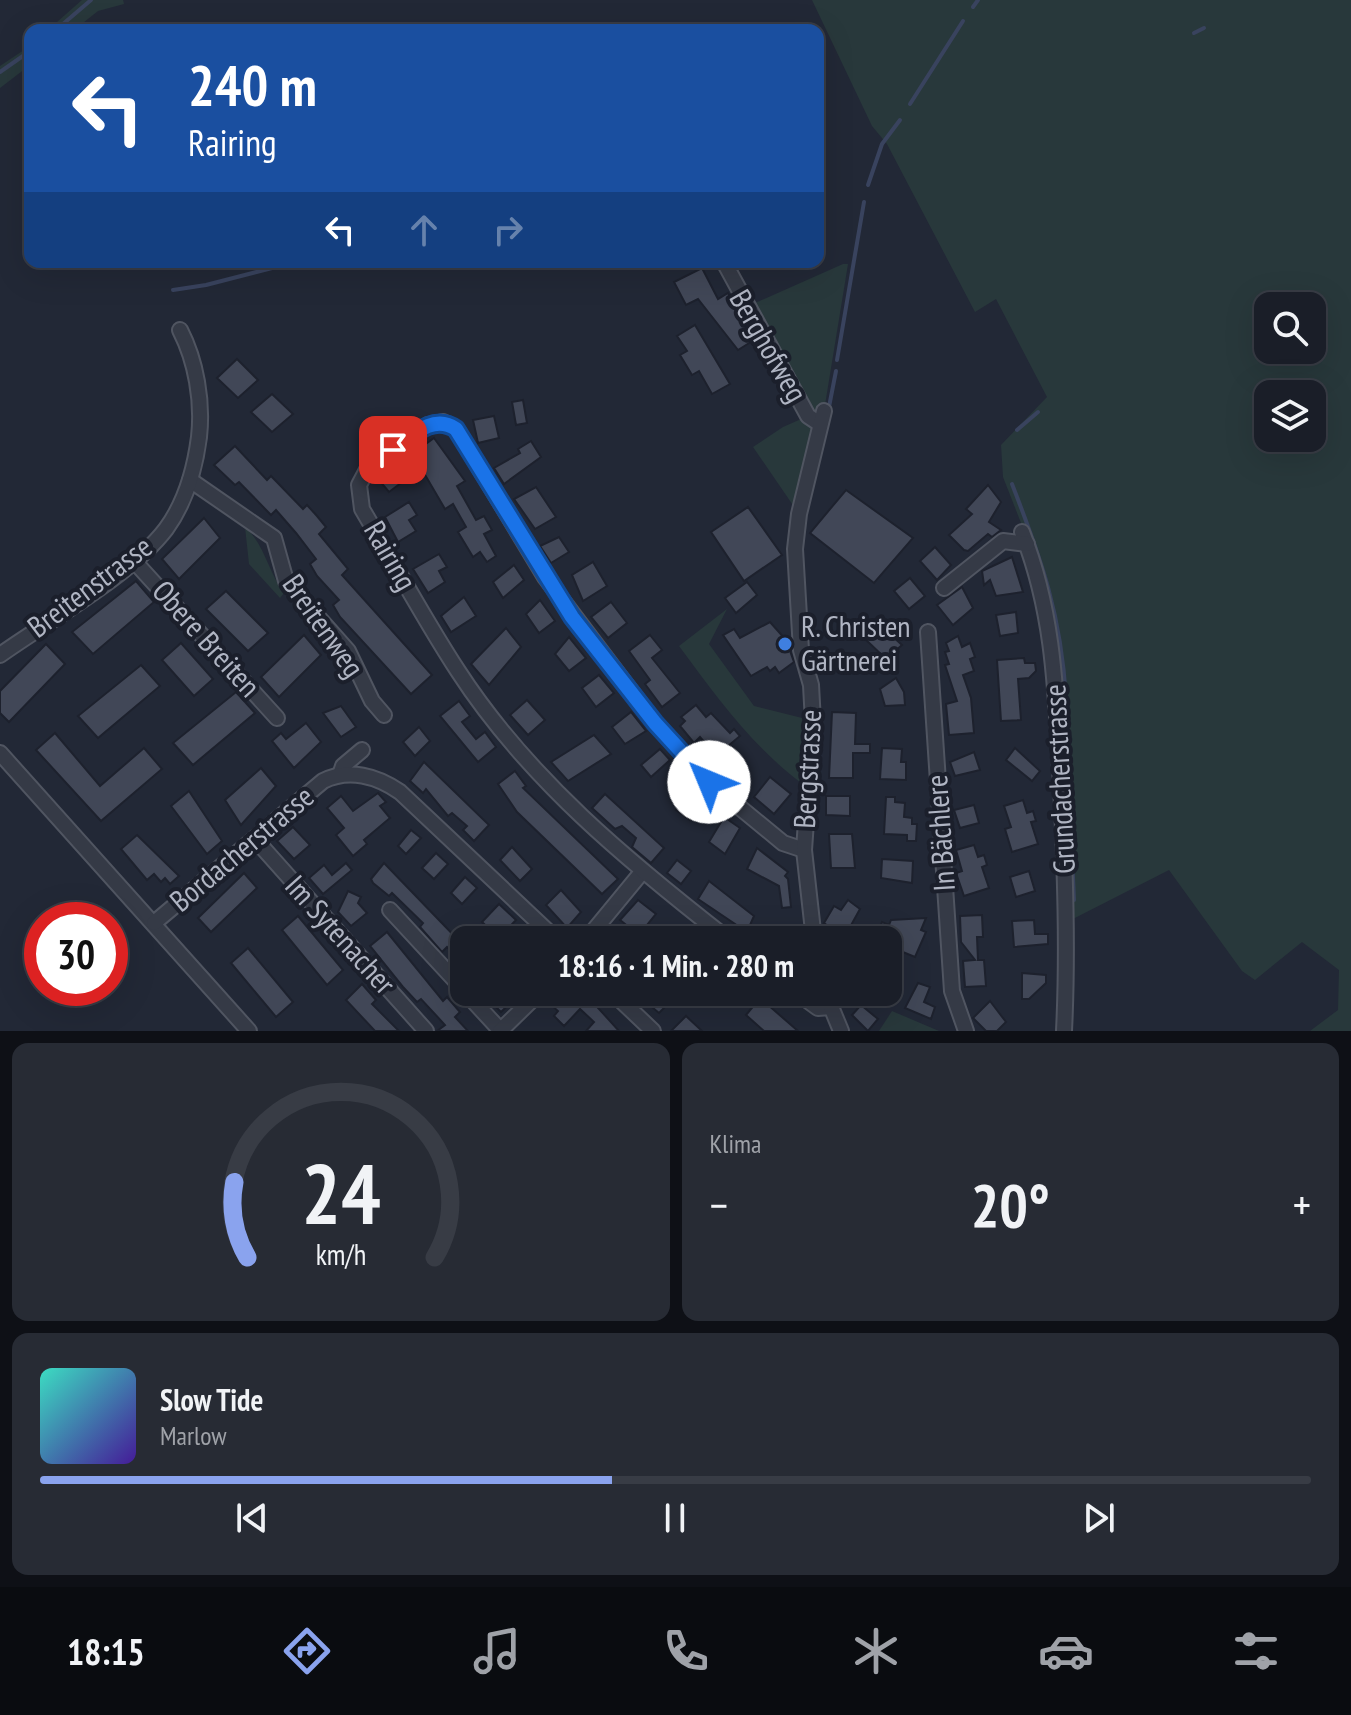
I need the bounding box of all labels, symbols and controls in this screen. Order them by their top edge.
text: 240 m [188,49,317,121]
icon: left [56,56,160,160]
text: Rairing [188,119,277,166]
icon: left [318,208,362,252]
icon: ahead [402,208,446,252]
icon: right [486,208,530,252]
street label: Berghofweg [721,282,817,409]
map controls [1254,292,1326,452]
button: search [1254,292,1326,364]
button: layers [1254,380,1326,452]
pin [359,416,427,484]
icon: arrive [371,428,415,472]
street label: Rairing [356,514,427,597]
street label: Breitenstrasse [19,526,159,645]
street label: Breitenweg [275,566,374,684]
street label: Obere Breiten [145,572,270,704]
place label: R. Christen Gärtnerei [801,606,911,679]
marker: R. Christen Gärtnerei [776,635,794,653]
street label: Grundacherstrasse [1034,683,1083,875]
street label: Bergstrasse [784,708,829,829]
position arrow [667,740,751,824]
street label: In Bächlere [916,774,963,893]
street label: Bordacherstrasse [161,776,321,919]
street label: Im Sytenacher [277,866,405,1002]
speed limit sign: 30 [24,902,128,1006]
text: 18:16 · 1 Min. · 280 m [558,946,794,985]
text: Klima [710,1127,761,1160]
text: 24 [301,1139,381,1247]
text: 20° [971,1166,1050,1244]
text: − [710,1176,728,1233]
text: + [1293,1176,1311,1233]
text: km/h [315,1236,366,1273]
text: Slow Tide [160,1380,263,1419]
text: Marlow [160,1419,226,1452]
icon: previous [230,1496,274,1540]
icon: pause [653,1496,697,1540]
icon: next [1077,1496,1121,1540]
icon: directions [279,1623,335,1679]
icon: music [469,1623,525,1679]
icon: phone [658,1623,714,1679]
icon: climate [848,1623,904,1679]
icon: car [1038,1623,1094,1679]
icon: filters [1228,1623,1284,1679]
text: 18:15 [67,1628,145,1675]

